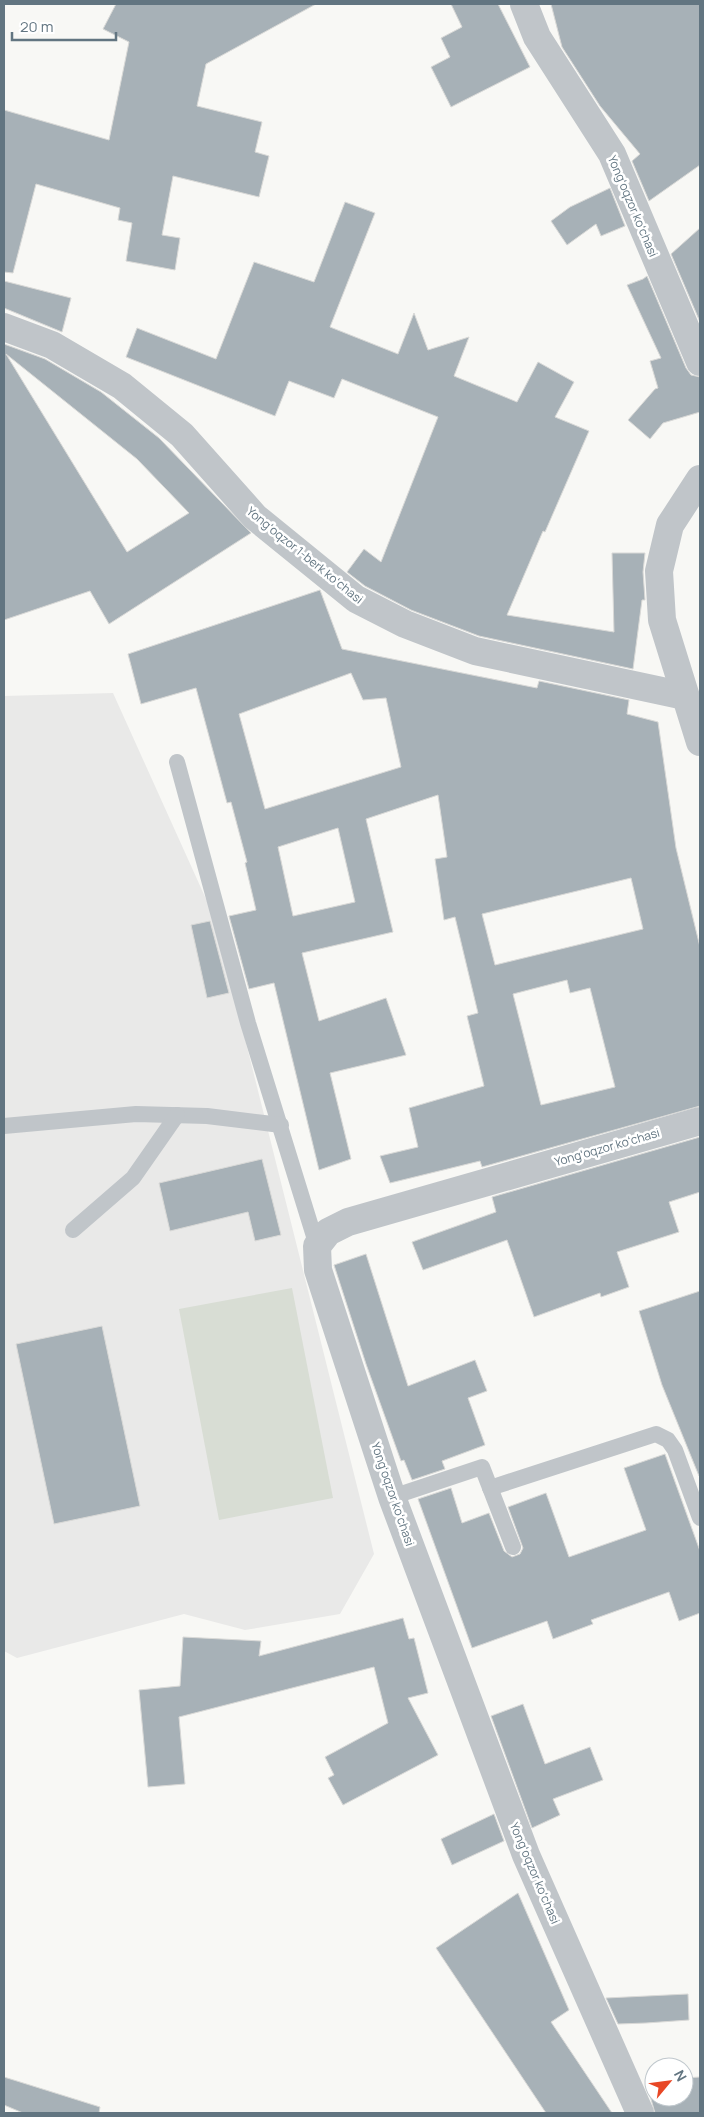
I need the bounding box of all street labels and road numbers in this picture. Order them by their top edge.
street label: Yongʻoqzor koʻchasi [604,153,662,259]
street label: Yongʻoqzor 1-berk koʻchasi [243,503,367,607]
street label: Yongʻoqzor koʻchasi [552,1124,662,1170]
street label: Yongʻoqzor koʻchasi [367,1440,419,1548]
street label: Yongʻoqzor koʻchasi [506,1820,564,1926]

